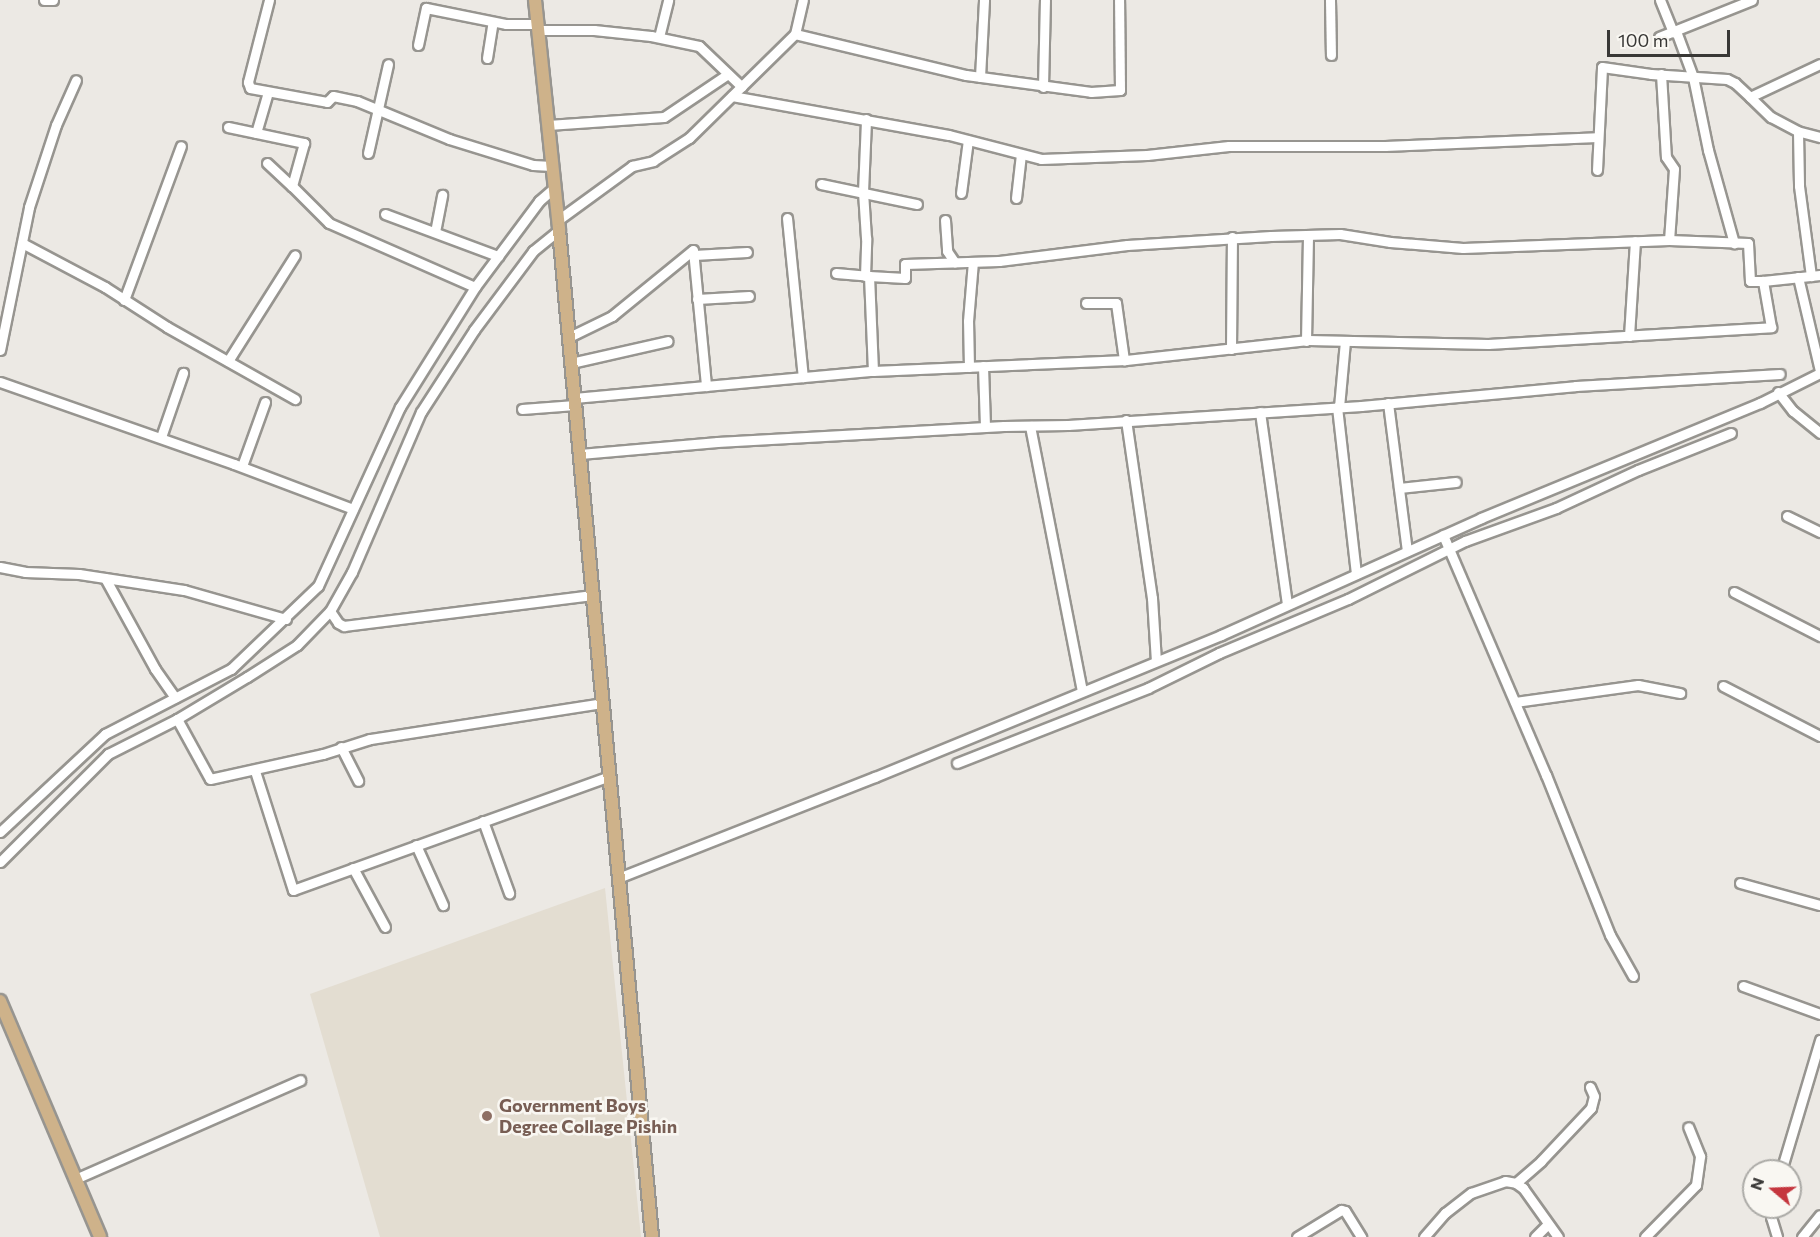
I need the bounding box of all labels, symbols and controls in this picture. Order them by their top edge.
scale bar [1610,18,1733,56]
text: 100 m [1618,29,1668,51]
place label: Government Boys Degree Collage Pishin [499,1095,677,1138]
marker: Government Boys Degree Collage Pishin [480,1109,494,1123]
north arrow [1742,1159,1802,1219]
text: N [1745,1175,1767,1192]

